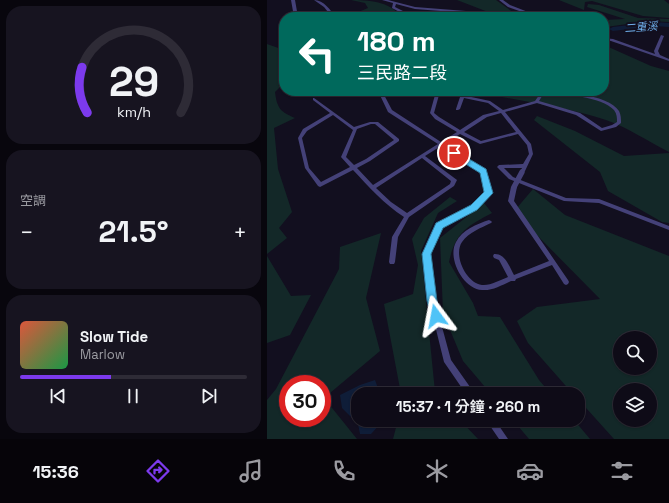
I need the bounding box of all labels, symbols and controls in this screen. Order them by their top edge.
water label: 二重溪 [624,19,660,35]
text: 180 m [357,23,436,59]
icon: left [291,28,343,80]
text: 29 [108,55,159,108]
text: 三民路二段 [357,61,447,84]
text: km/h [116,103,151,121]
pin [437,136,471,170]
icon: arrive [443,142,465,164]
text: 空調 [20,192,46,209]
text: 21.5° [98,212,169,251]
text: − [20,218,34,246]
text: + [233,218,247,246]
position arrow [415,295,457,337]
text: Slow Tide [80,327,148,346]
map controls [613,331,657,427]
button: search [613,331,657,375]
text: Marlow [80,346,125,363]
speed limit sign: 30 [279,375,331,427]
button: layers [613,383,657,427]
icon: previous [47,385,69,407]
icon: pause [122,385,144,407]
icon: next [198,385,220,407]
text: 15:37 · 1 分鐘 · 260 m [396,397,540,416]
icon: directions [144,457,172,485]
icon: music [237,457,265,485]
icon: phone [330,457,358,485]
icon: climate [423,457,451,485]
icon: car [516,457,544,485]
icon: filters [608,457,636,485]
text: 15:36 [32,460,79,483]

